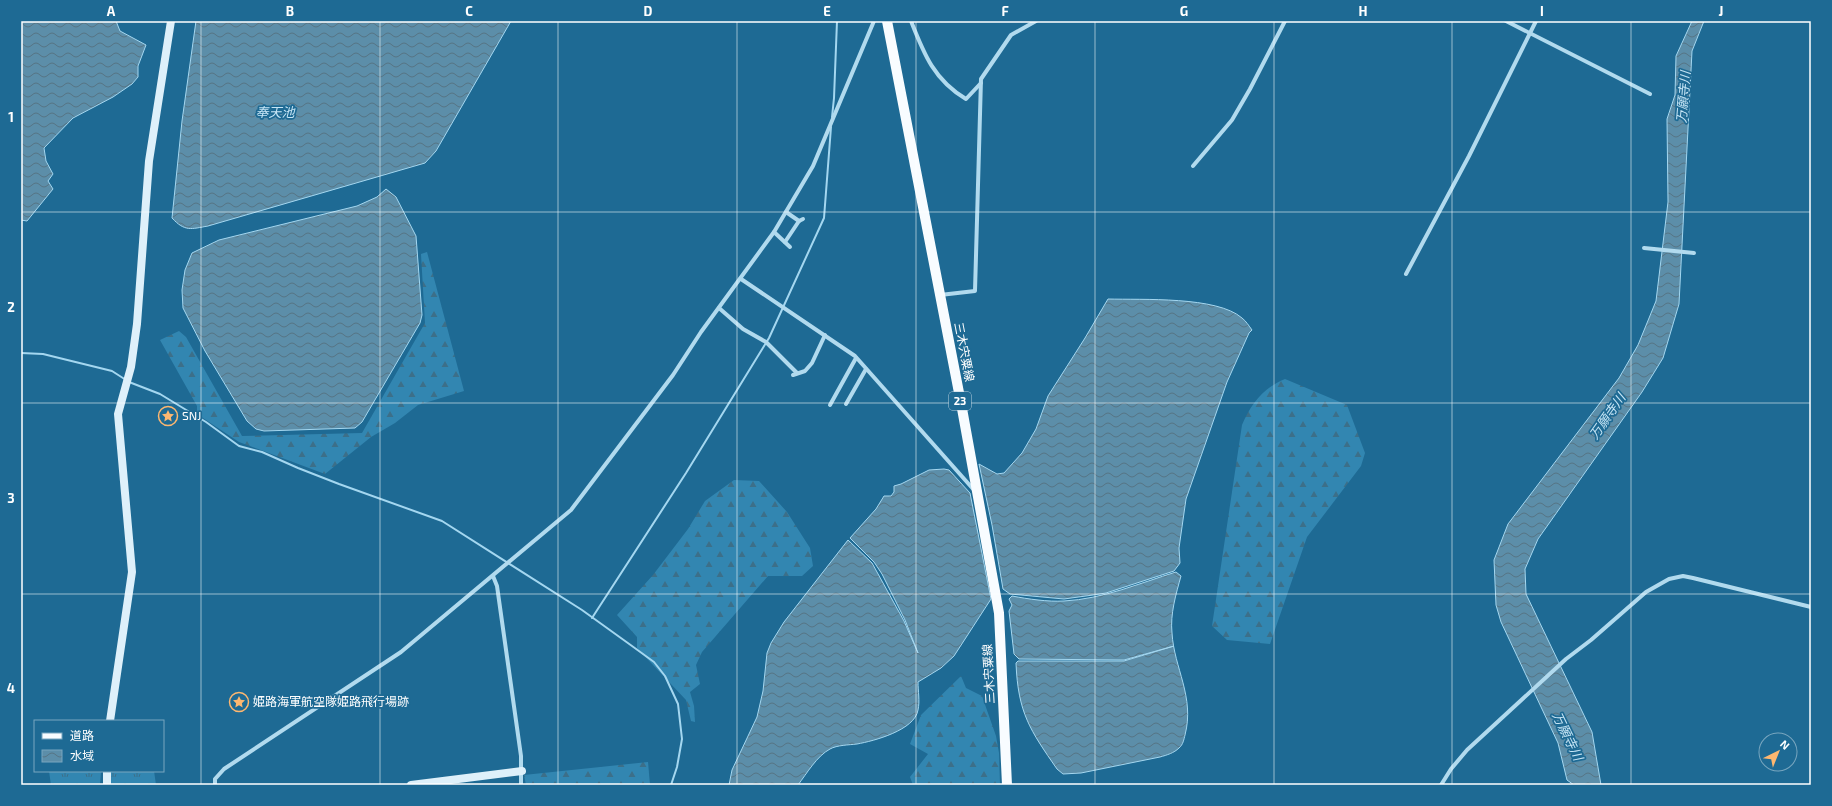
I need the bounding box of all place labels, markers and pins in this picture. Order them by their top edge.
place icon: SNJ [157,405,179,427]
place label: SNJ [182,408,201,422]
place icon: 姫路海軍航空隊姫路飛行場跡 [228,691,250,713]
place label: 姫路海軍航空隊姫路飛行場跡 [253,694,409,708]

